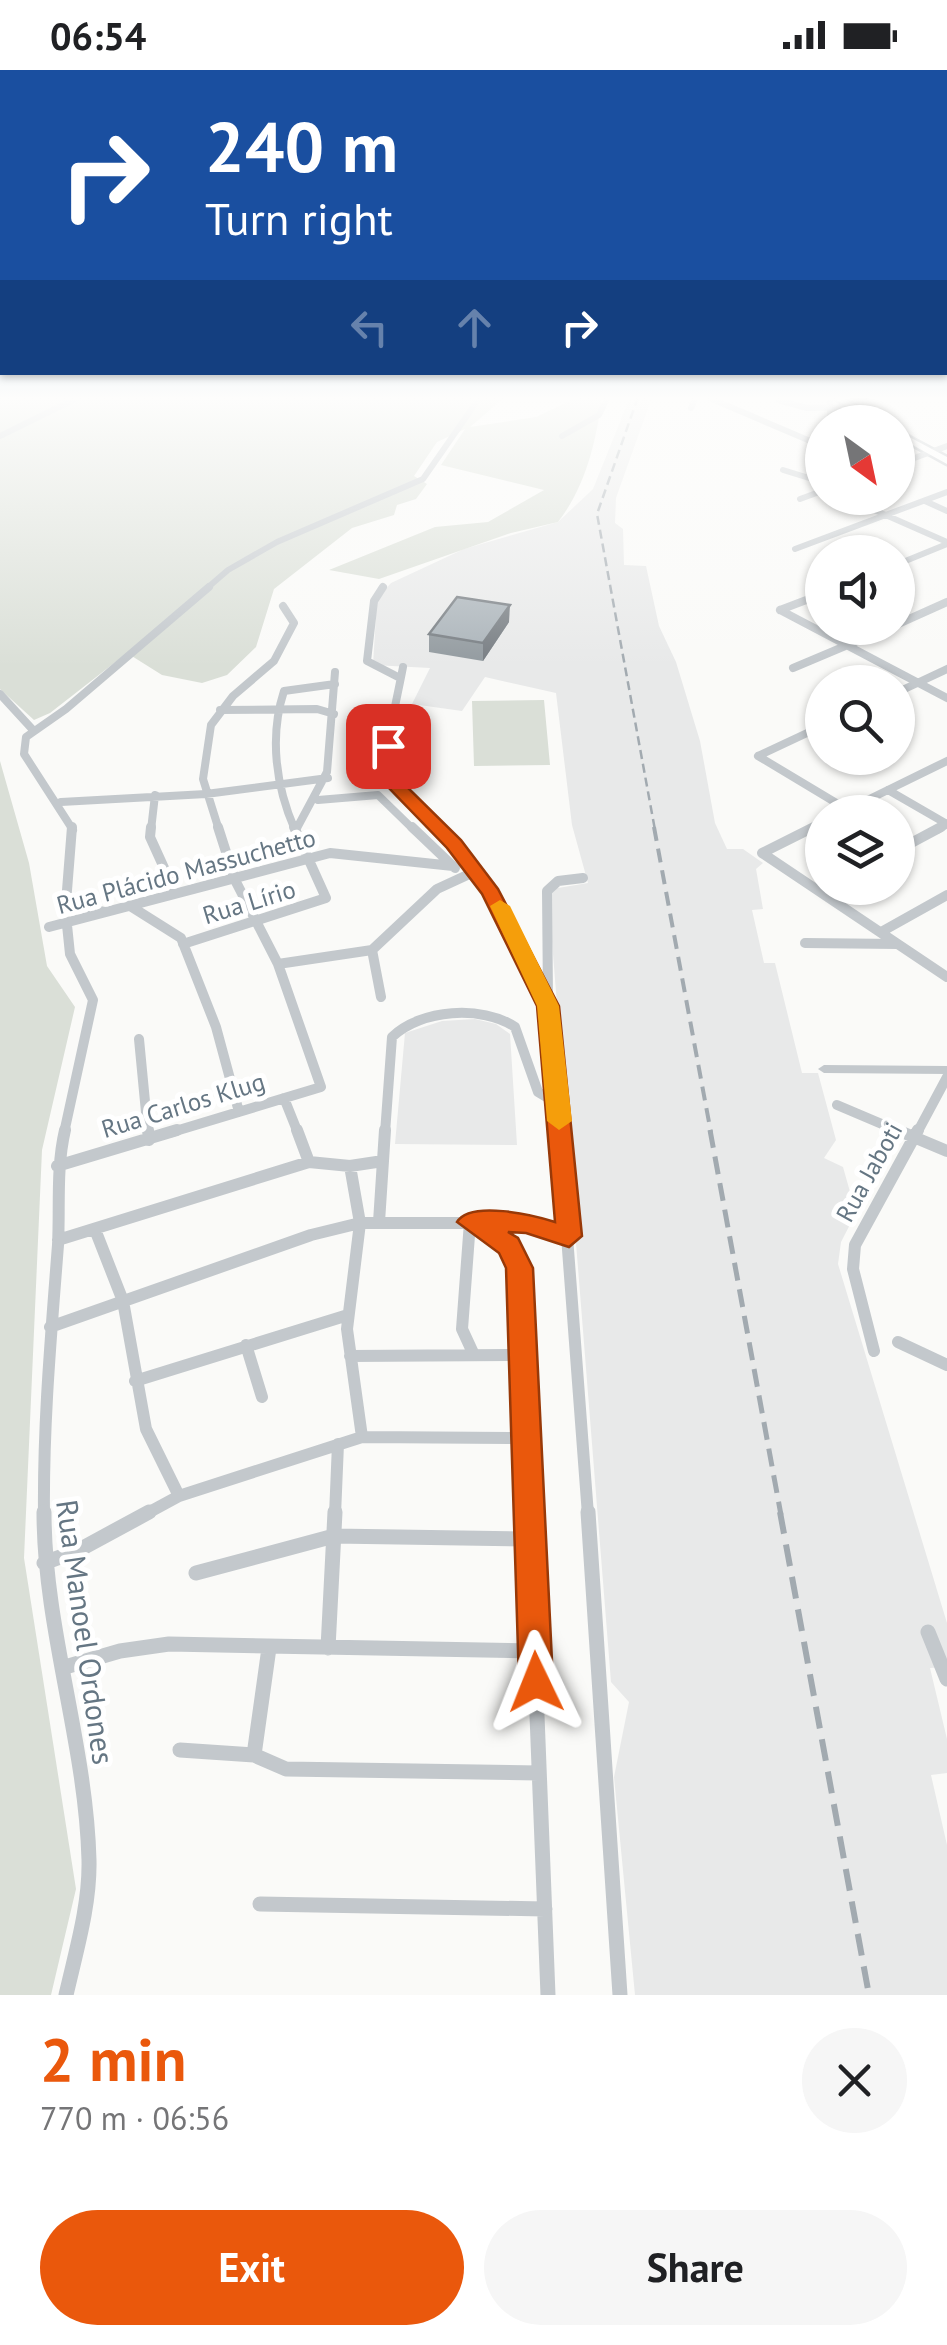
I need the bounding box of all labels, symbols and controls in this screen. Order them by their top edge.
text: 06:54 [50,11,146,60]
text: 240 m [205,101,398,191]
icon: right [40,110,170,240]
text: Turn right [205,189,393,247]
icon: left [342,300,397,355]
icon: ahead [447,300,502,355]
icon: right [552,300,607,355]
north arrow [805,405,915,515]
map controls [805,405,915,905]
button: sound [805,535,915,645]
button: search [805,665,915,775]
pin [346,704,431,789]
icon: arrive [361,719,416,774]
button: layers [805,795,915,905]
street label: Rua Plácido Massuchetto [53,821,319,921]
street label: Rua Lírio [199,873,299,931]
street label: Rua Carlos Klug [97,1065,269,1145]
street label: Rua Jaboti [829,1117,909,1227]
street label: Rua Manoel Ordones [48,1497,124,1767]
position arrow [484,1630,588,1734]
text: 2 min [40,2020,186,2098]
button: close [802,2028,907,2133]
text: 770 m · 06:56 [40,2097,229,2139]
button: Exit [40,2210,464,2325]
button: Share [484,2210,907,2325]

